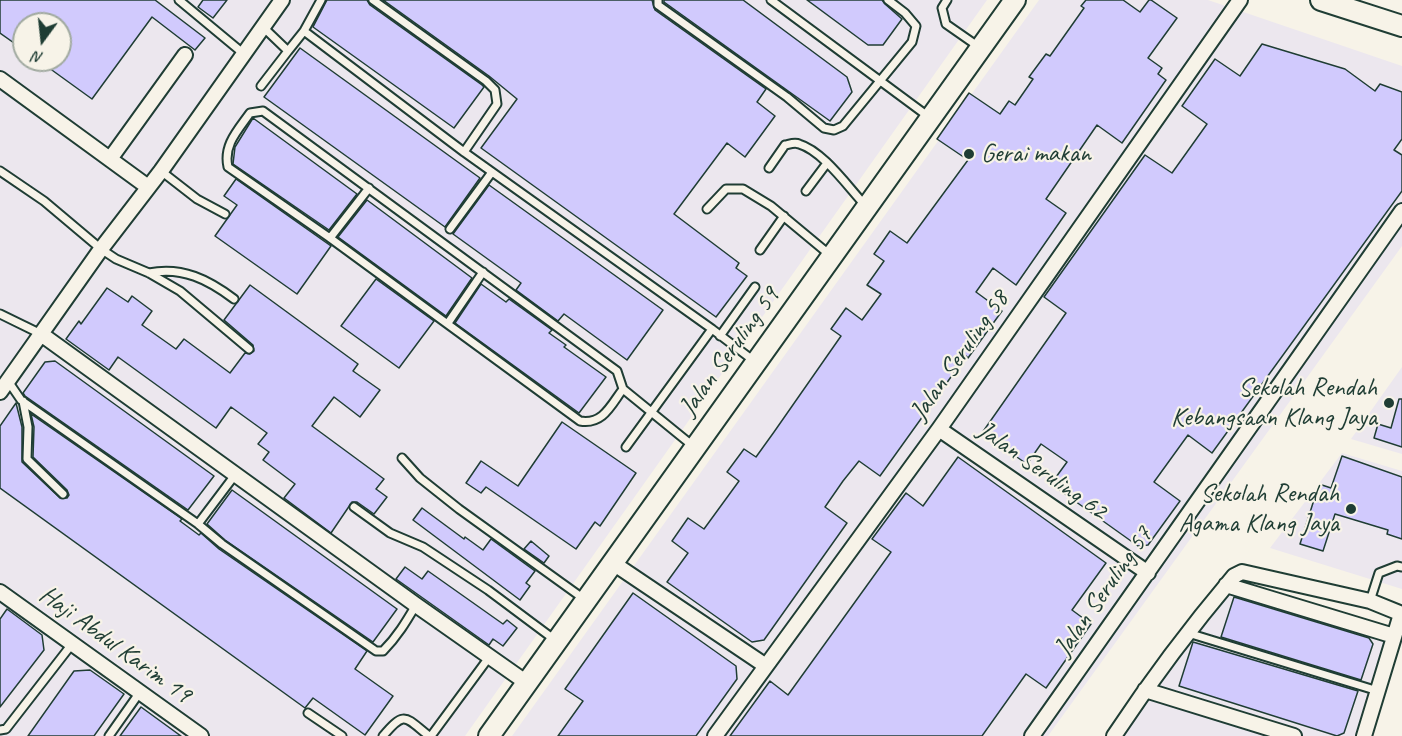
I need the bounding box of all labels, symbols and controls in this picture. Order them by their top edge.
north arrow [12,12,72,72]
text: N [30,47,45,68]
place label: Gerai makan [981,138,1091,170]
marker: Gerai makan [962,147,976,161]
street label: Jalan Seruling 59 [673,282,787,422]
street label: Jalan Seruling 58 [904,285,1016,427]
place label: Sekolah Rendah Kebangsaan Klang Jaya [1171,372,1377,434]
marker: Sekolah Rendah Kebangsaan Klang Jaya [1382,396,1396,410]
street label: Jalan Seruling 62 [971,415,1113,527]
place label: Sekolah Rendah Agama Klang Jaya [1179,478,1339,540]
marker: Sekolah Rendah Agama Klang Jaya [1344,502,1358,516]
street label: Jalan Seruling 57 [1048,521,1160,663]
street label: Haji Abdul Karim 19 [33,579,197,711]

